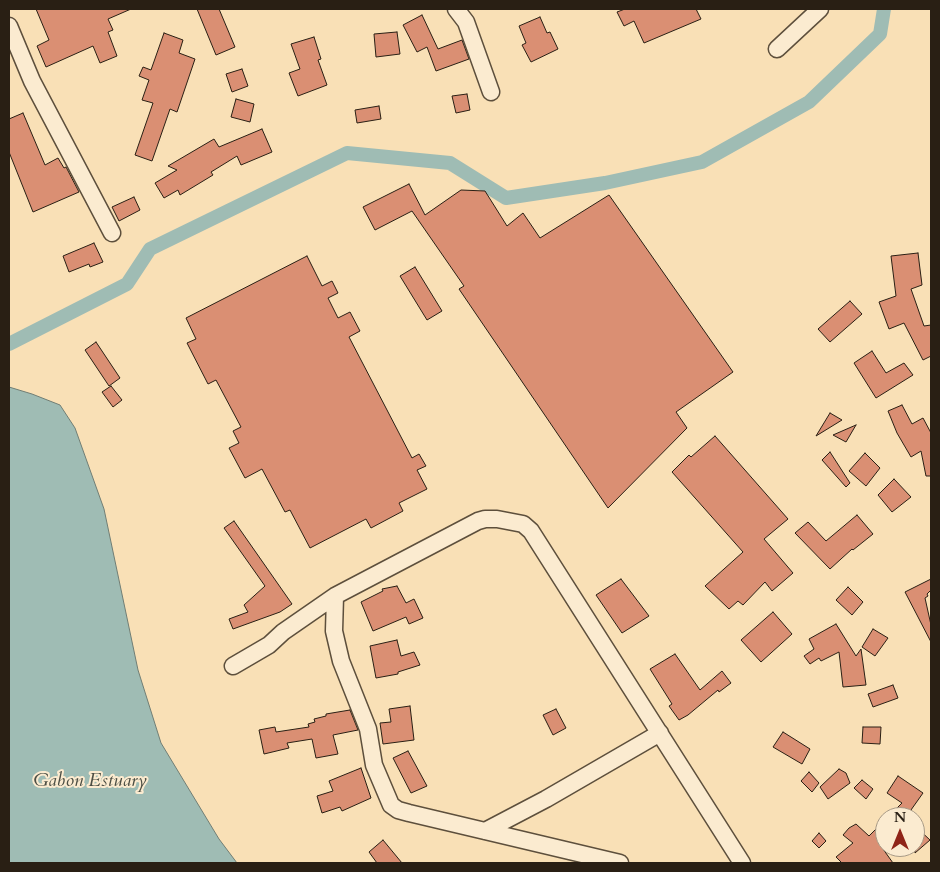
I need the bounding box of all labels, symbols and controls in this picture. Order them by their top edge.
water label: Gabon Estuary [33,771,147,793]
north arrow [875,807,925,857]
text: N [894,808,906,827]

